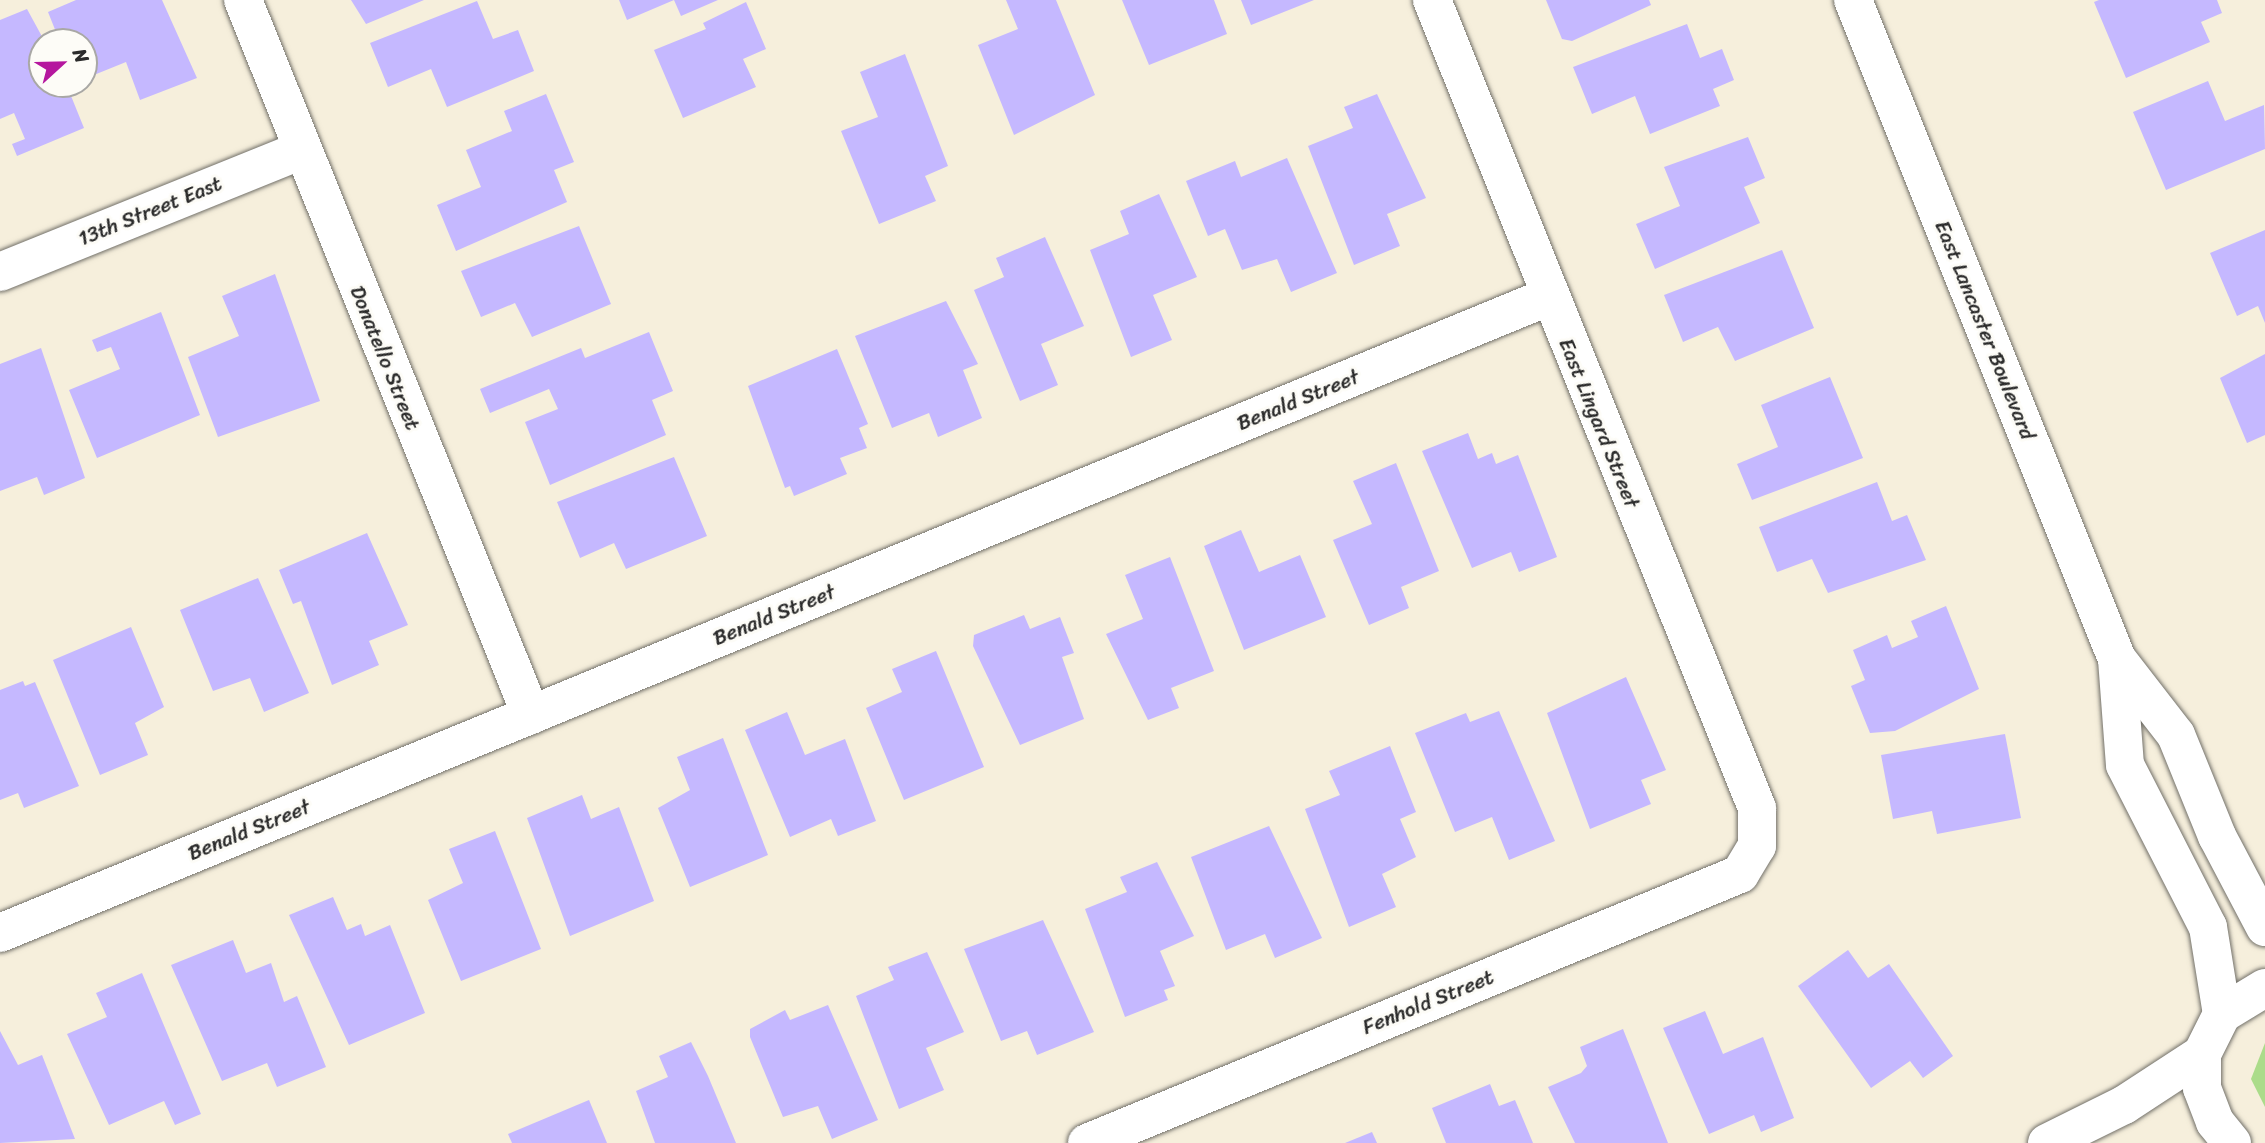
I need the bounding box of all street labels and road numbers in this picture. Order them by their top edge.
street label: 13th Street East [74,171,226,251]
street label: East Lancaster Boulevard [1930,218,2040,442]
street label: Donatello Street [345,282,425,434]
street label: East Lingard Street [1553,335,1645,511]
street label: Benald Street [1233,364,1363,436]
street label: Benald Street [709,579,839,651]
street label: Benald Street [184,794,314,866]
street label: Fenhold Street [1359,964,1497,1040]

